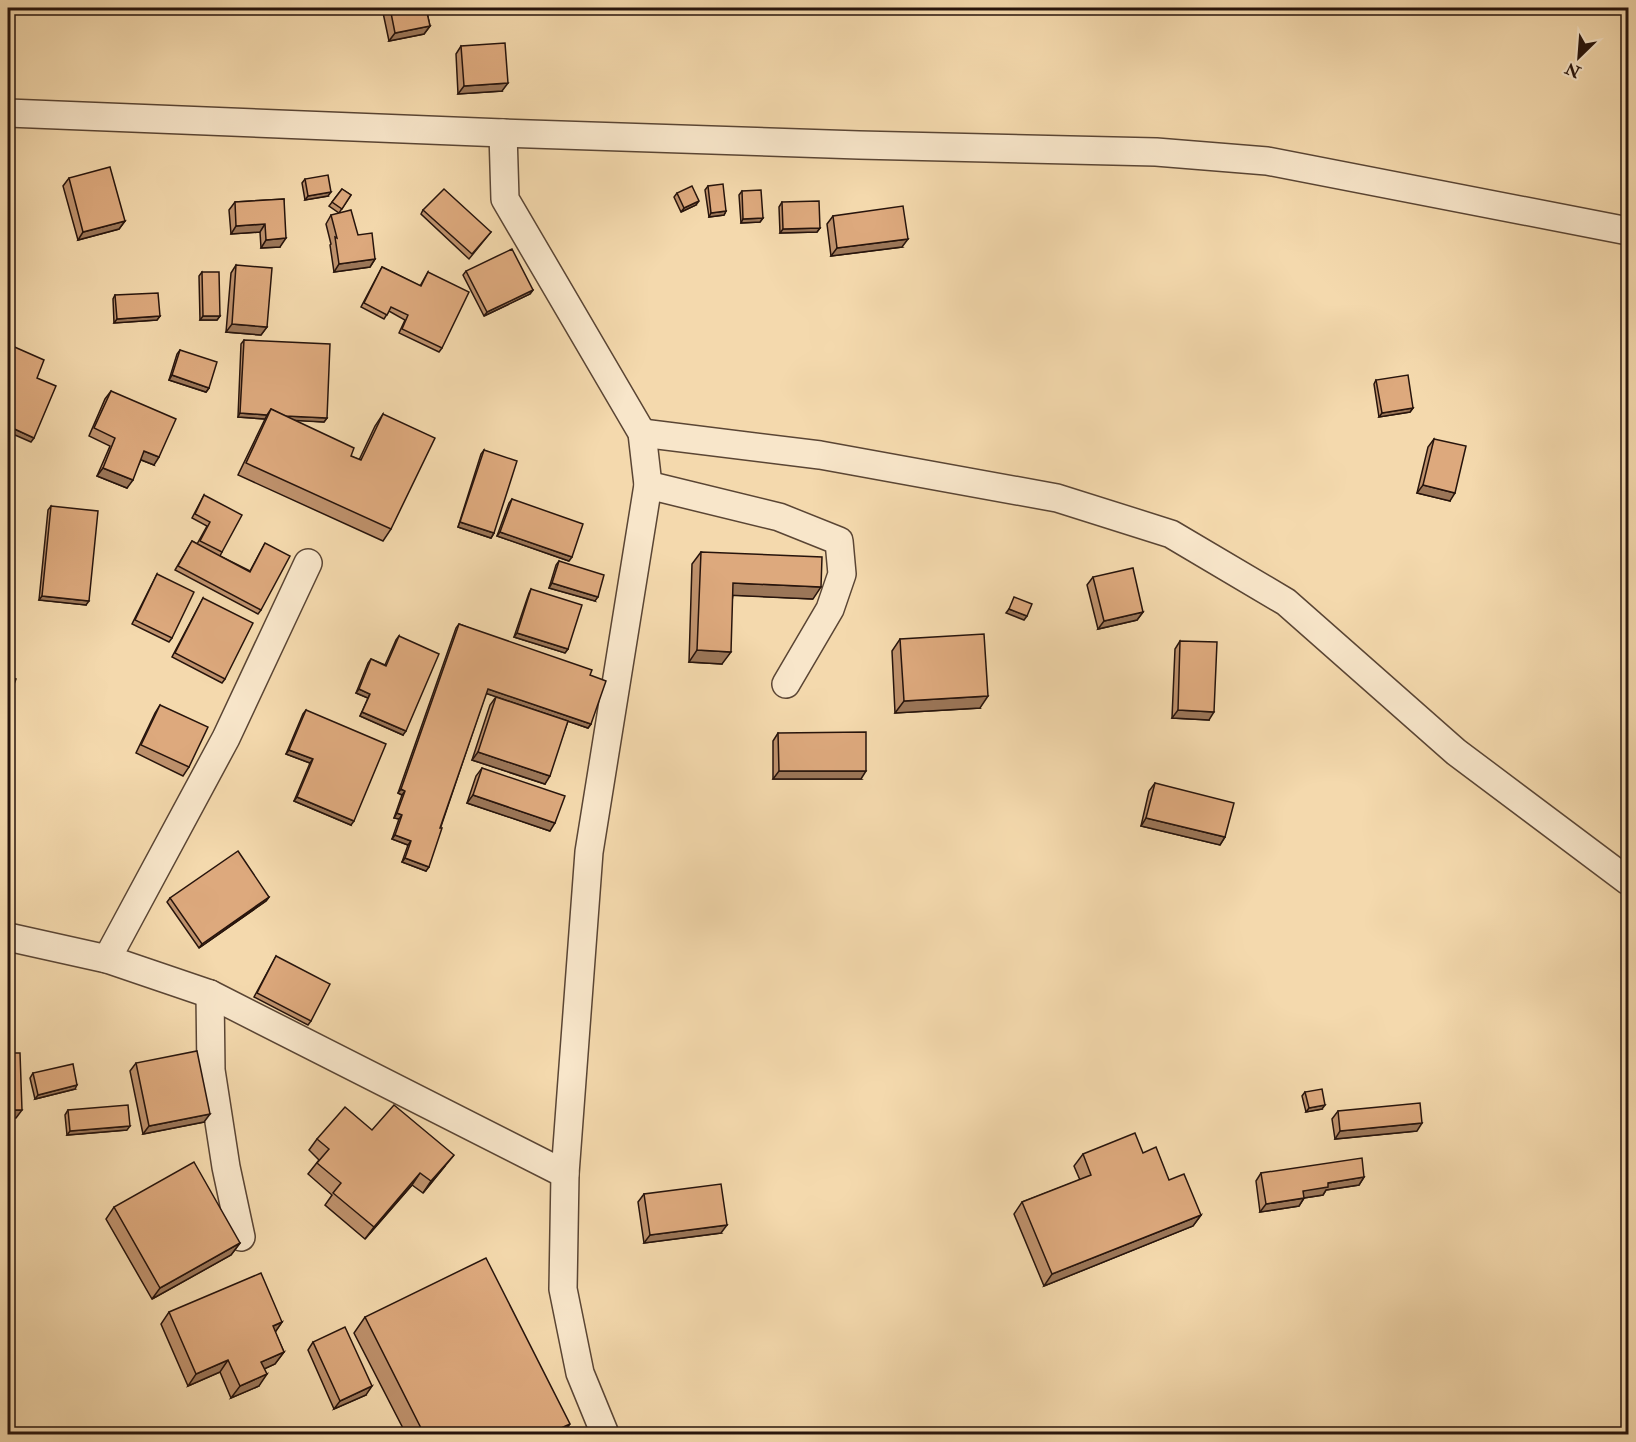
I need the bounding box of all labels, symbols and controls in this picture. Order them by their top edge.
north arrow [1549,27,1609,87]
text: N [1562,57,1585,82]

